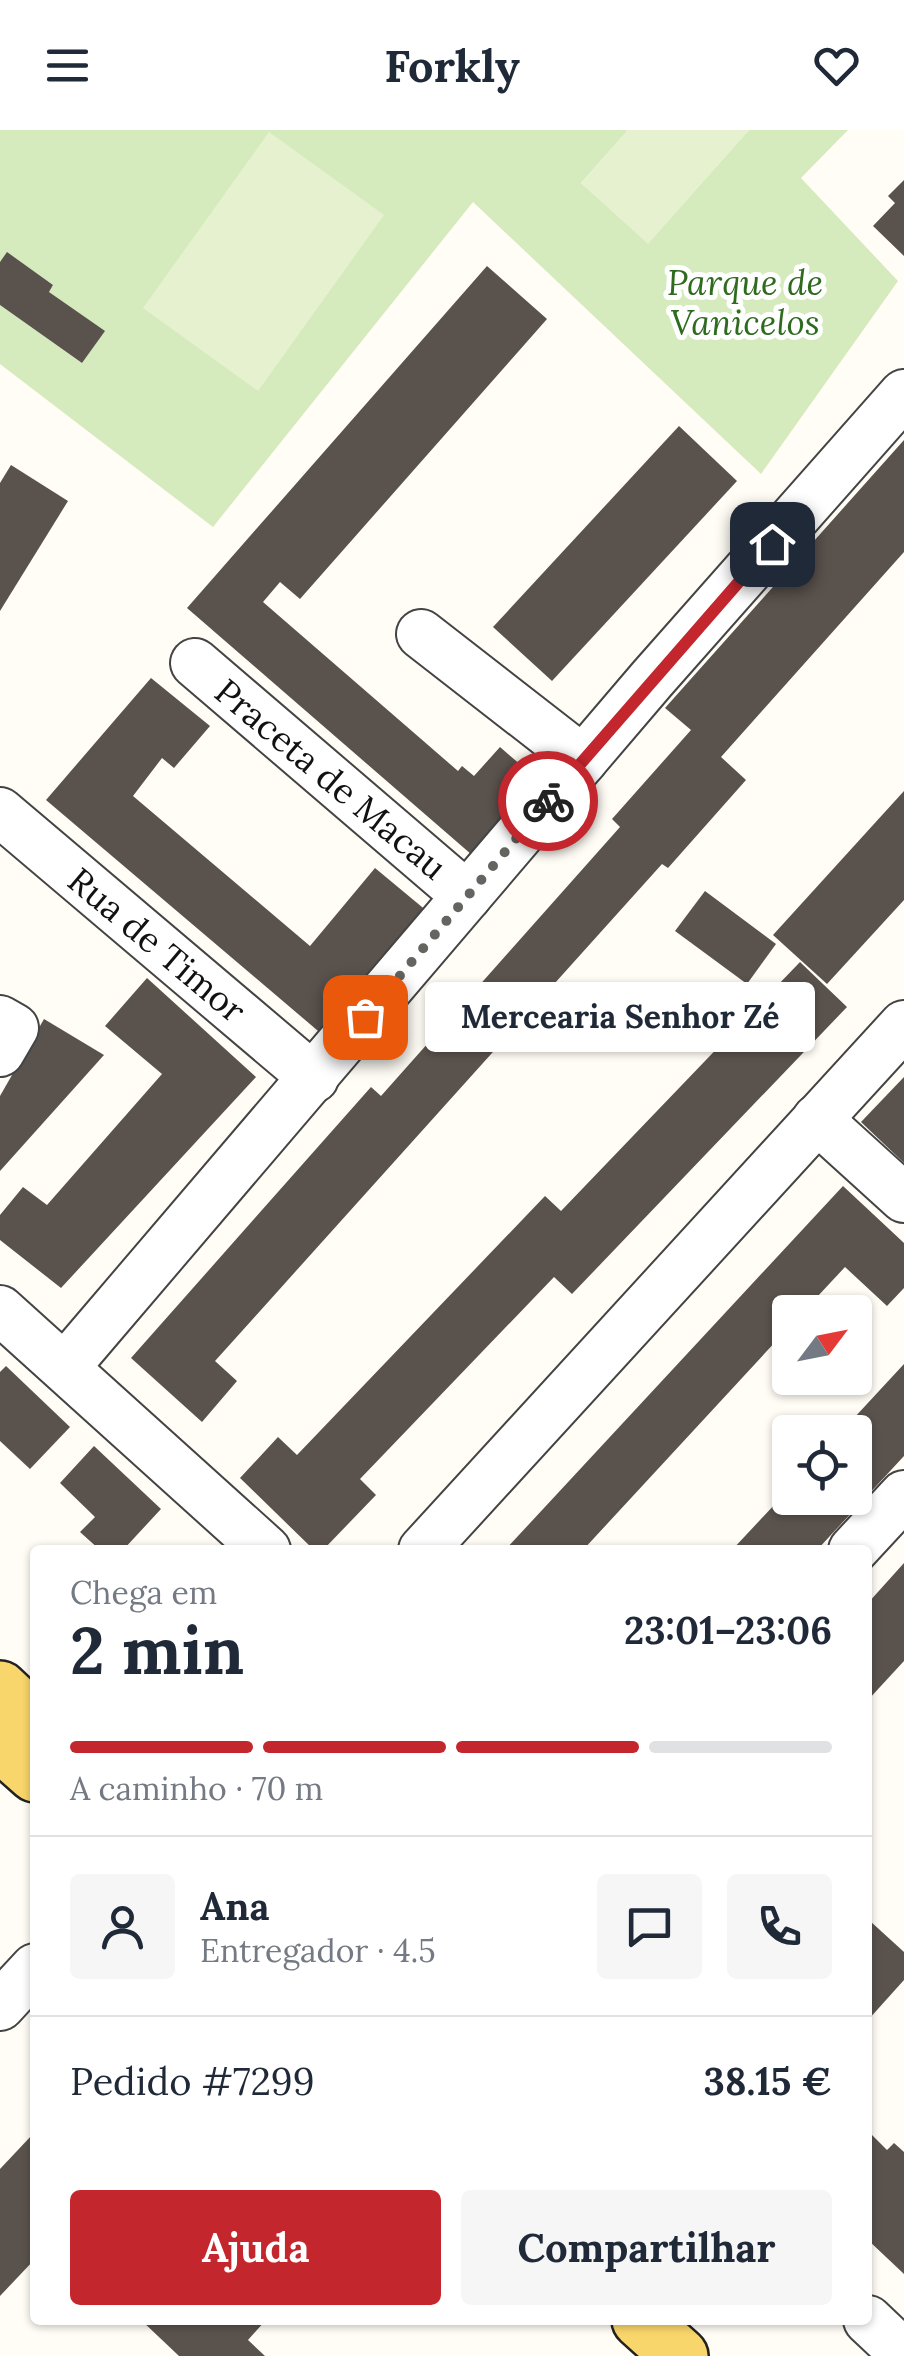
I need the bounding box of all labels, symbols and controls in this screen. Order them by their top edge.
text: Forkly [384,37,520,94]
icon: menu [40,38,95,93]
icon: heart [809,38,864,93]
park label: Parque de Vanicelos [667,260,823,345]
pin [730,502,815,587]
icon: home [745,517,800,572]
street label: Praceta de Macau [206,669,456,889]
courier [498,751,598,851]
icon: bike [521,774,576,829]
street label: Rua de Timor [59,858,255,1032]
pin [323,975,408,1060]
callout: Mercearia Senhor Zé [425,982,815,1052]
icon: bag [338,990,393,1045]
text: Mercearia Senhor Zé [460,996,780,1037]
north arrow [772,1295,872,1395]
map controls [772,1295,872,1515]
button: locate [772,1415,872,1515]
text: Chega em [70,1572,217,1613]
text: 23:01–23:06 [624,1606,832,1654]
text: 2 min [70,1609,244,1692]
text: A caminho · 70 m [70,1768,323,1809]
button: person [70,1874,175,1979]
button: chat [597,1874,702,1979]
button: phone [727,1874,832,1979]
text: Ana [200,1882,269,1930]
text: Entregador · 4.5 [200,1930,436,1971]
text: Pedido #7299 [70,2057,315,2105]
text: 38.15 € [703,2057,832,2105]
button: Ajuda [70,2190,441,2305]
button: Compartilhar [461,2190,832,2305]

